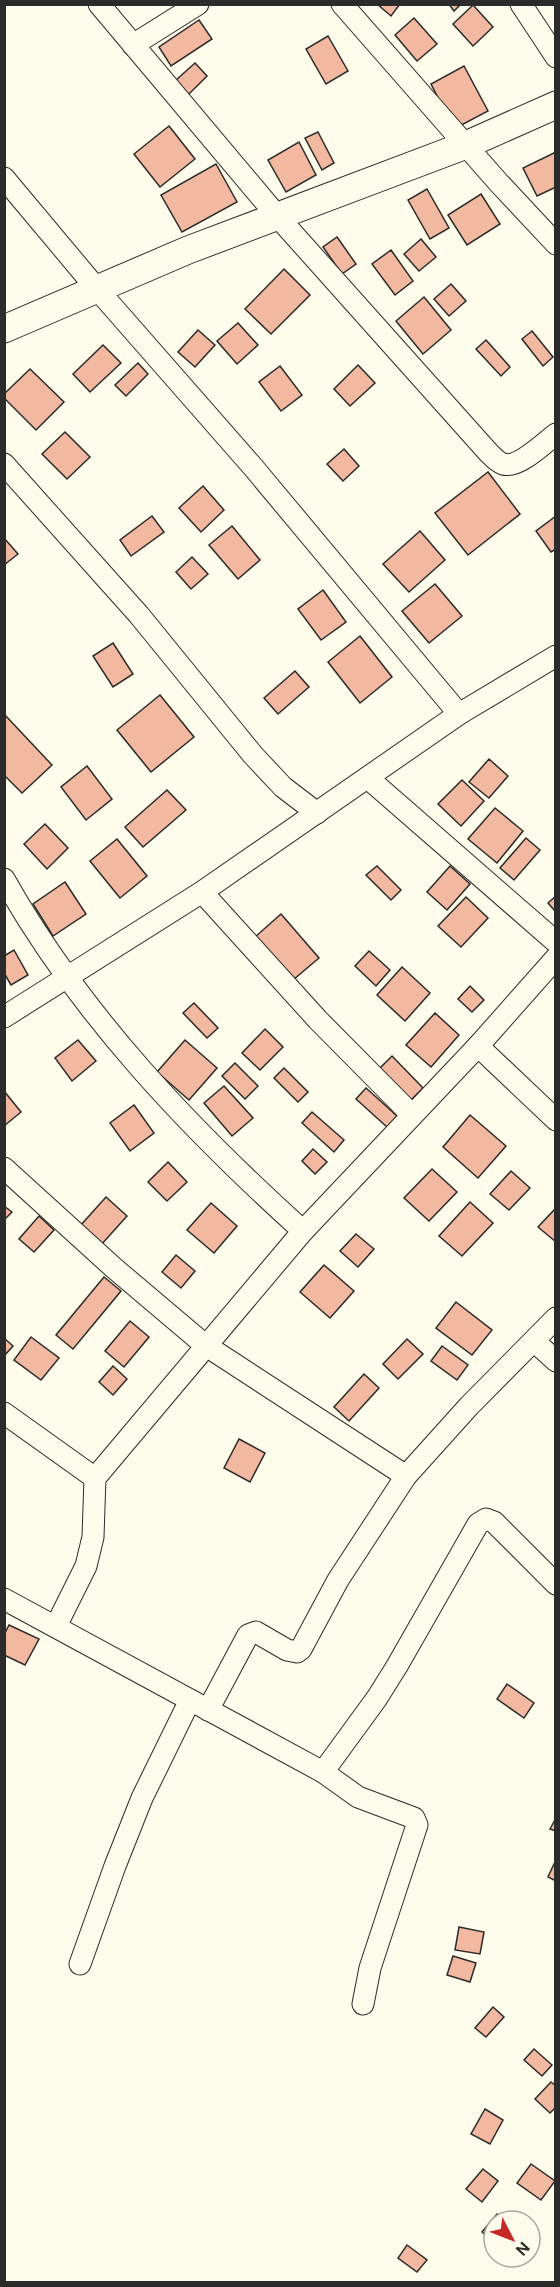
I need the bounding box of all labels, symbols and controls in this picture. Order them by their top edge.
north arrow [482,2209,542,2269]
text: N [511,2237,534,2260]

